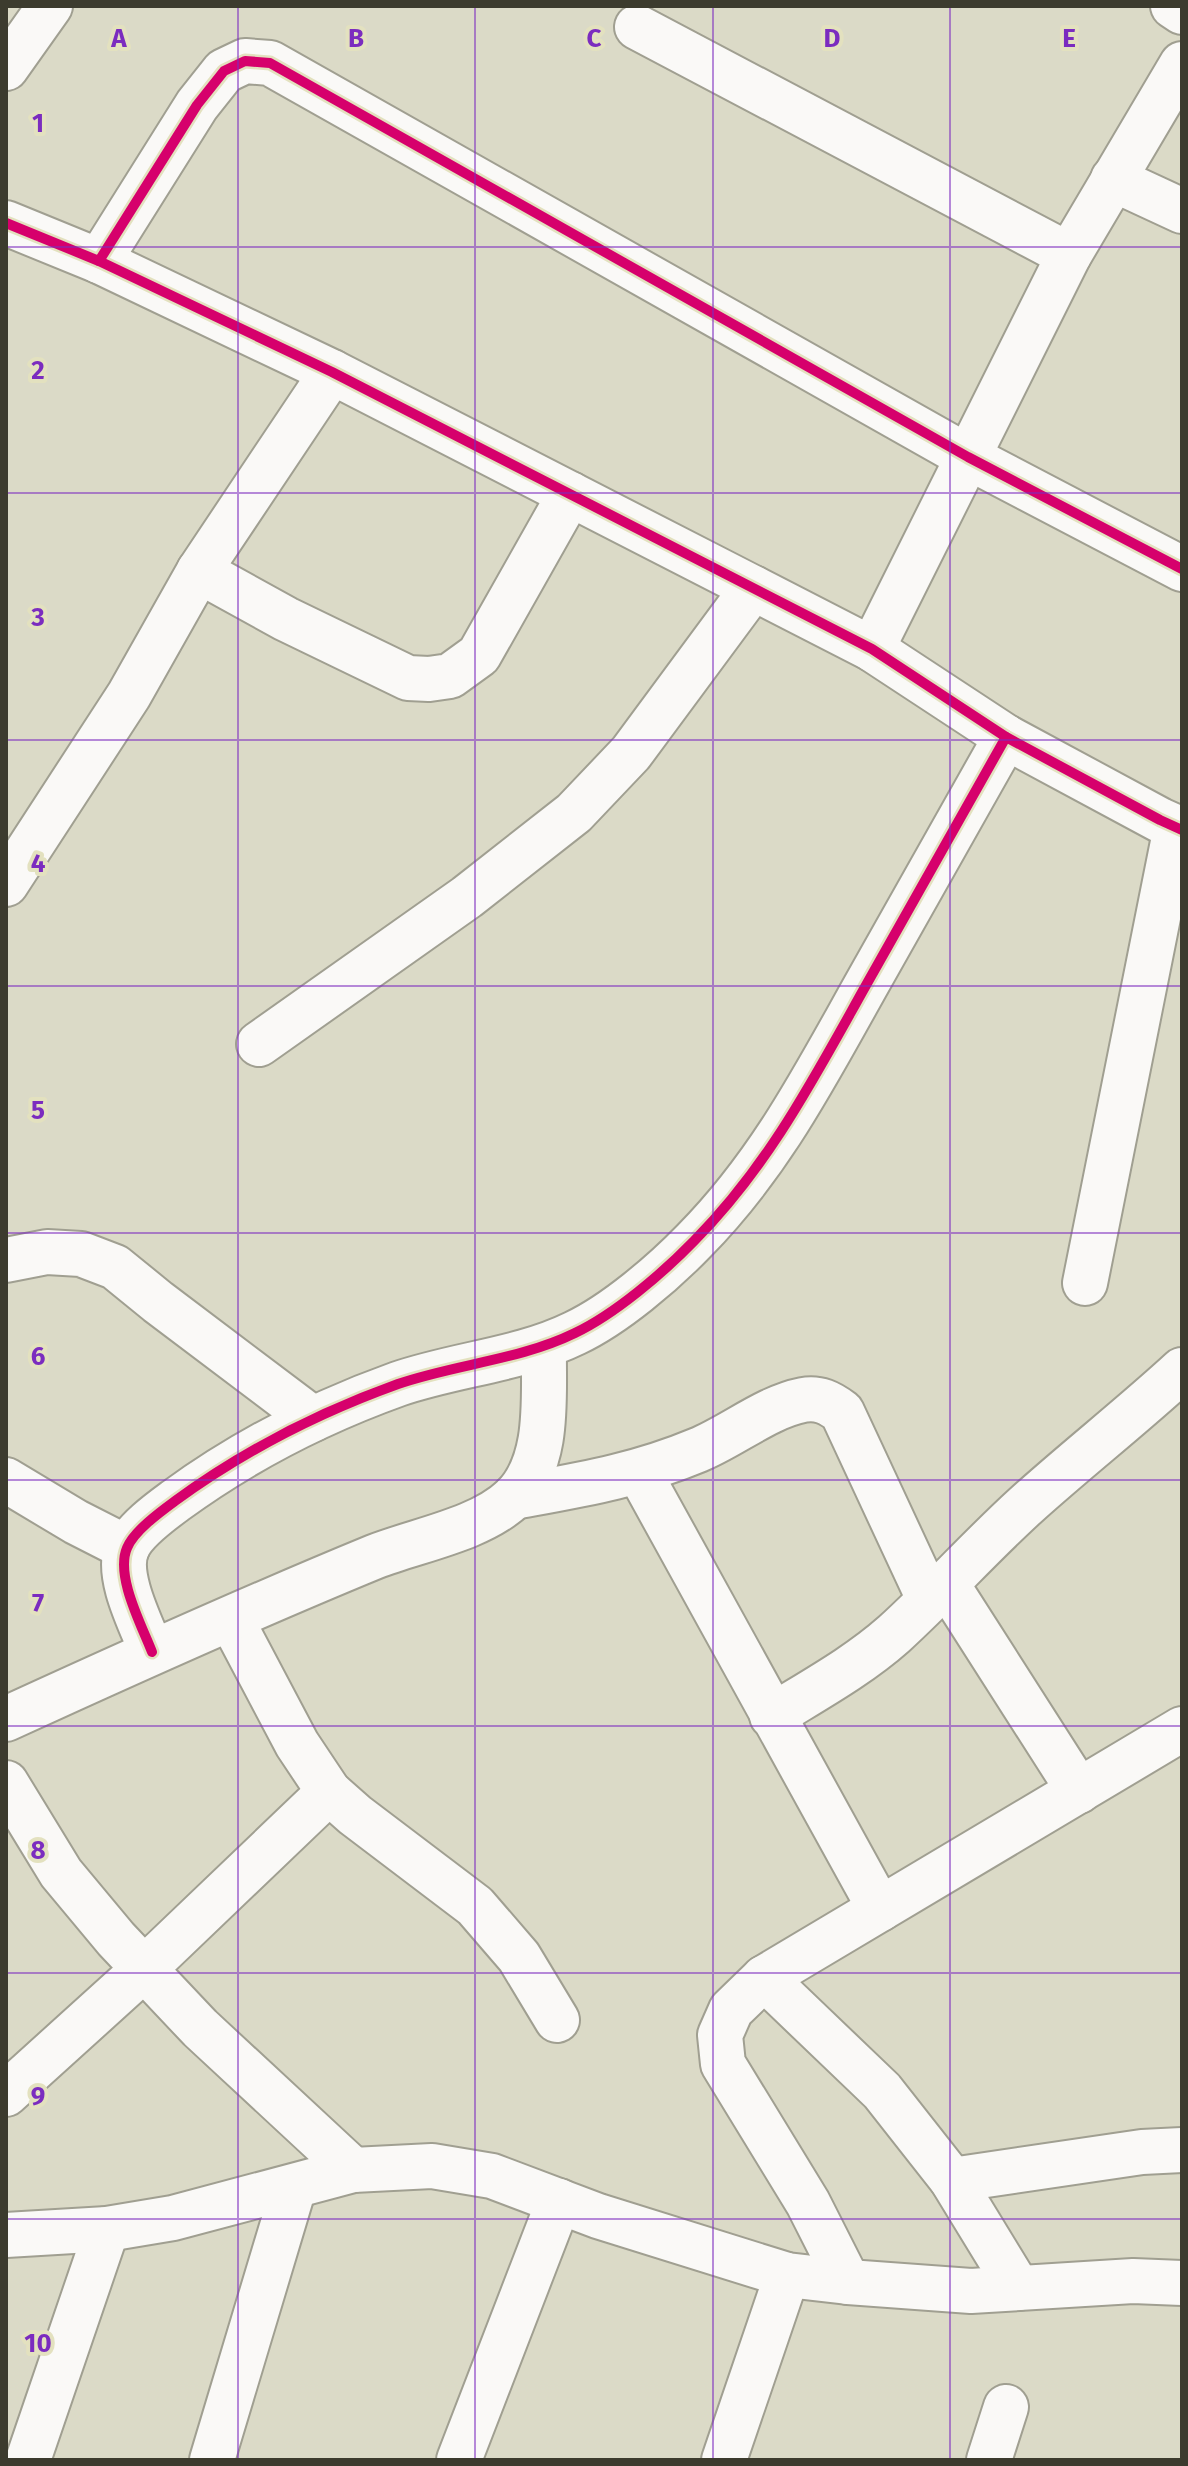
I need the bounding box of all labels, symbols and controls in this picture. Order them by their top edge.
text: A [110,23,127,54]
text: B [348,23,364,54]
text: C [587,23,602,54]
text: D [824,23,841,54]
text: E [1062,23,1076,54]
text: 1 [32,108,44,139]
text: 2 [31,355,45,386]
text: 3 [30,602,45,633]
text: 4 [31,848,46,879]
text: 5 [31,1095,45,1126]
text: 6 [31,1341,46,1372]
text: 7 [32,1588,44,1619]
text: 8 [30,1835,46,1866]
text: 9 [31,2081,45,2112]
text: 10 [24,2328,52,2359]

